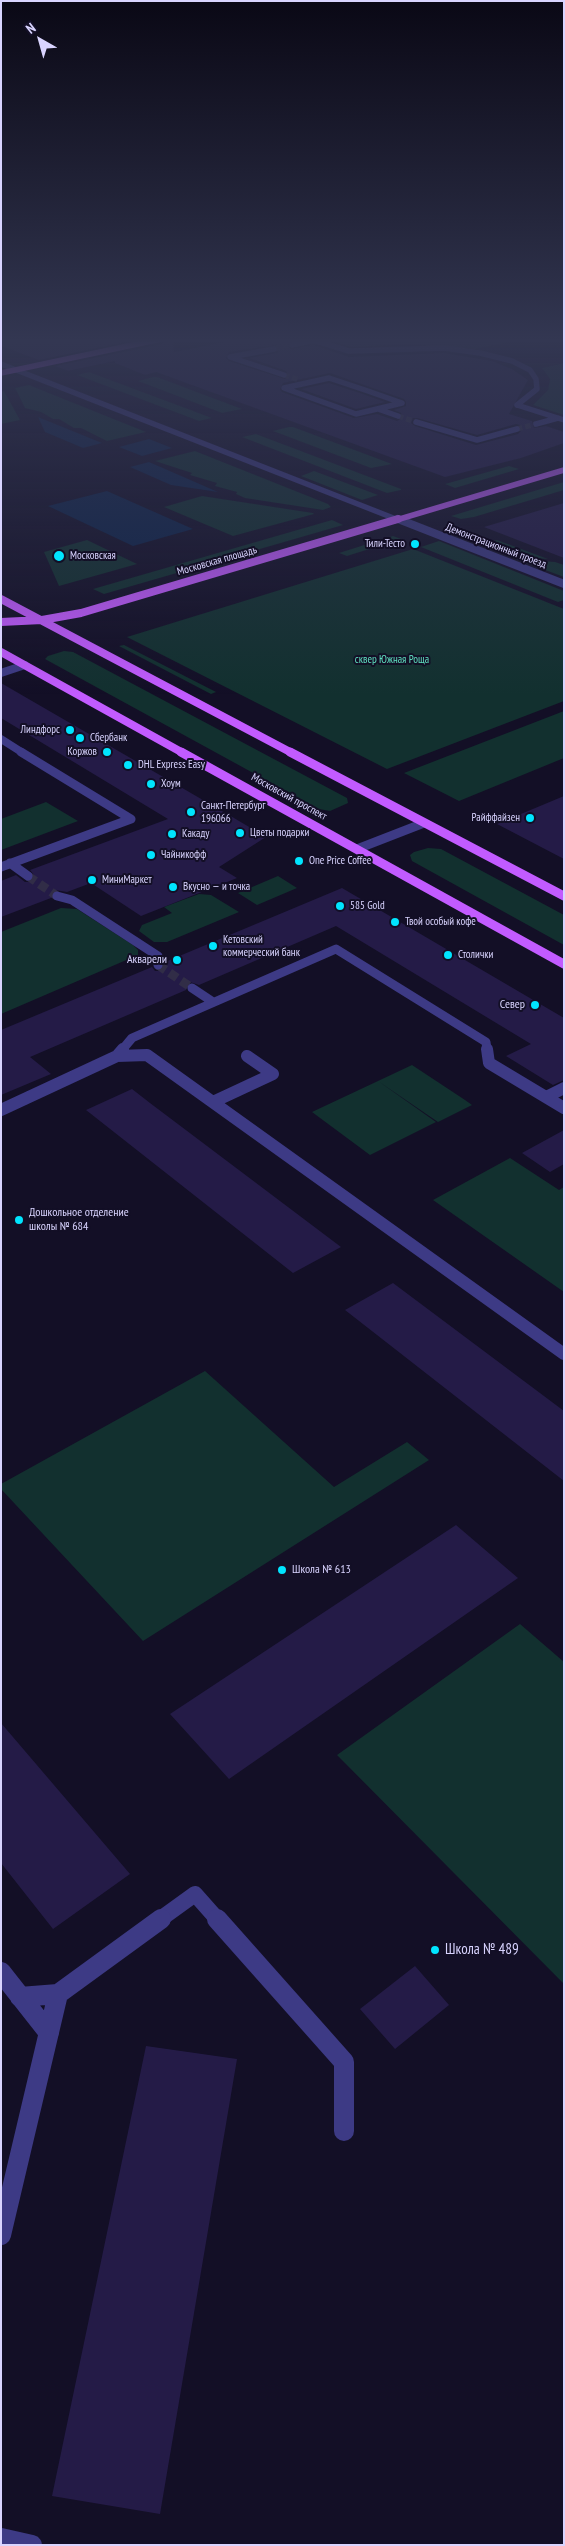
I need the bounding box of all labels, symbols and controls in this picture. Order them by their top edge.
north arrow [15,15,65,65]
text: N [22,19,39,38]
street label: Демонстрационный проезд [444,521,548,571]
place label: Тили-Тесто [365,537,405,551]
marker: Тили-Тесто [409,538,421,550]
street label: Московская площадь [176,543,258,579]
marker: Московская [52,549,66,563]
place label: Московская [70,549,116,563]
park label: сквер Южная Роща [355,653,429,667]
place label: Линдфорс [21,723,60,737]
marker: Линдфорс [64,724,76,736]
place label: Сбербанк [90,731,127,745]
marker: Сбербанк [74,732,86,744]
place label: Коржов [68,745,97,759]
marker: Коржов [101,746,113,758]
place label: DHL Express Easy [138,758,205,772]
marker: DHL Express Easy [122,759,134,771]
street label: Московский проспект [249,771,329,823]
place label: Хоум [161,777,181,791]
marker: Хоум [145,778,157,790]
place label: Санкт-Петербург 196066 [201,799,266,825]
marker: Санкт-Петербург 196066 [185,806,197,818]
place label: Райффайзен [472,811,520,825]
marker: Райффайзен [524,812,536,824]
place label: Цветы подарки [250,826,309,840]
place label: Какаду [182,827,209,841]
marker: Цветы подарки [234,827,246,839]
marker: Какаду [166,828,178,840]
place label: Чайникофф [161,848,206,862]
marker: Чайникофф [145,849,157,861]
place label: One Price Coffee [309,854,371,868]
marker: One Price Coffee [293,855,305,867]
place label: МиниМаркет [102,873,152,887]
marker: МиниМаркет [86,874,98,886]
place label: Вкусно — и точка [183,880,250,894]
marker: Вкусно — и точка [167,881,179,893]
place label: 585 Gold [350,899,385,913]
marker: 585 Gold [334,900,346,912]
place label: Твой особый кофе [405,915,476,929]
marker: Твой особый кофе [389,916,401,928]
place label: Кетовский коммерческий банк [223,933,300,959]
marker: Кетовский коммерческий банк [207,940,219,952]
place label: Столички [458,948,493,962]
marker: Столички [442,949,454,961]
place label: Акварели [127,953,167,967]
marker: Акварели [171,954,183,966]
place label: Север [500,998,525,1012]
marker: Север [529,999,541,1011]
place label: Дошкольное отделение школы № 684 [29,1206,129,1234]
marker: Дошкольное отделение школы № 684 [13,1214,25,1226]
place label: Школа № 613 [292,1563,351,1577]
marker: Школа № 613 [276,1564,288,1576]
place label: Школа № 489 [445,1941,519,1959]
marker: Школа № 489 [429,1944,441,1956]

